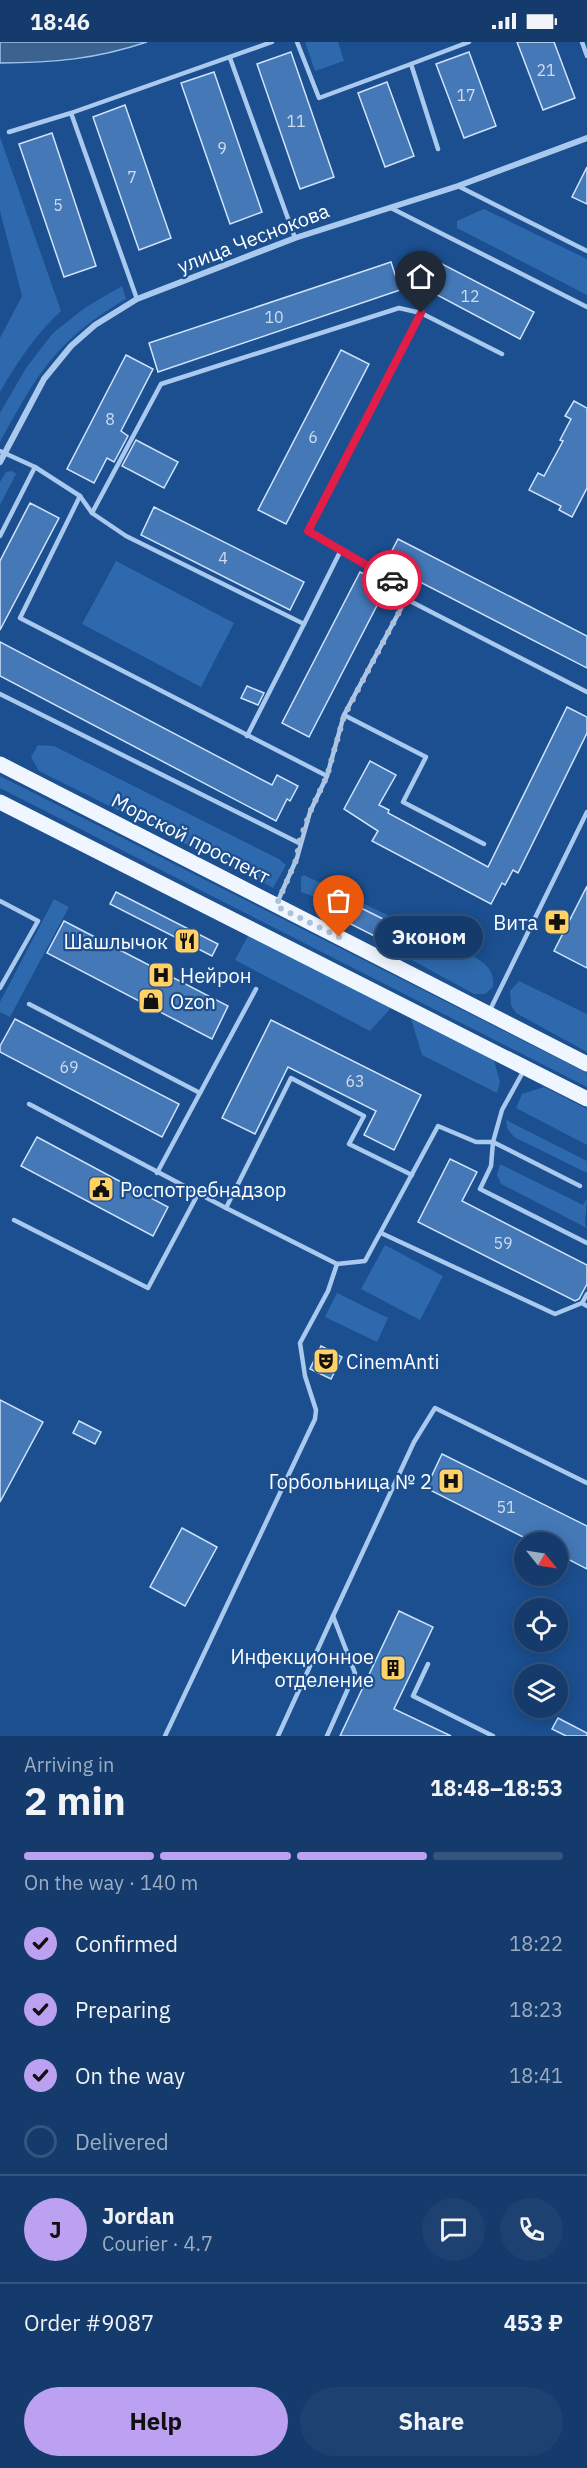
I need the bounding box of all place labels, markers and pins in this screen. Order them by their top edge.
pin [395,251,446,313]
pin [313,875,364,937]
pharmacy icon: Вита [542,907,572,937]
place label: Вита [493,909,538,936]
callout: Эконом [375,916,483,958]
restaurant icon: Шашлычок [172,926,202,956]
place label: Шашлычок [64,928,168,955]
hospital icon: Нейрон [146,960,176,990]
place label: Нейрон [180,962,251,989]
shop icon: Ozon [136,986,166,1016]
place label: Ozon [170,988,216,1015]
public building icon: Роспотребнадзор [86,1174,116,1204]
place label: Роспотребнадзор [120,1176,286,1203]
theatre icon: CinemAnti [311,1346,341,1376]
place label: CinemAnti [346,1348,439,1375]
hospital icon: Горбольница № 2 [436,1466,466,1496]
place label: Горбольница № 2 [269,1468,432,1495]
place label: Инфекционное отделение [230,1643,374,1693]
building icon: Инфекционное отделение [378,1653,408,1683]

